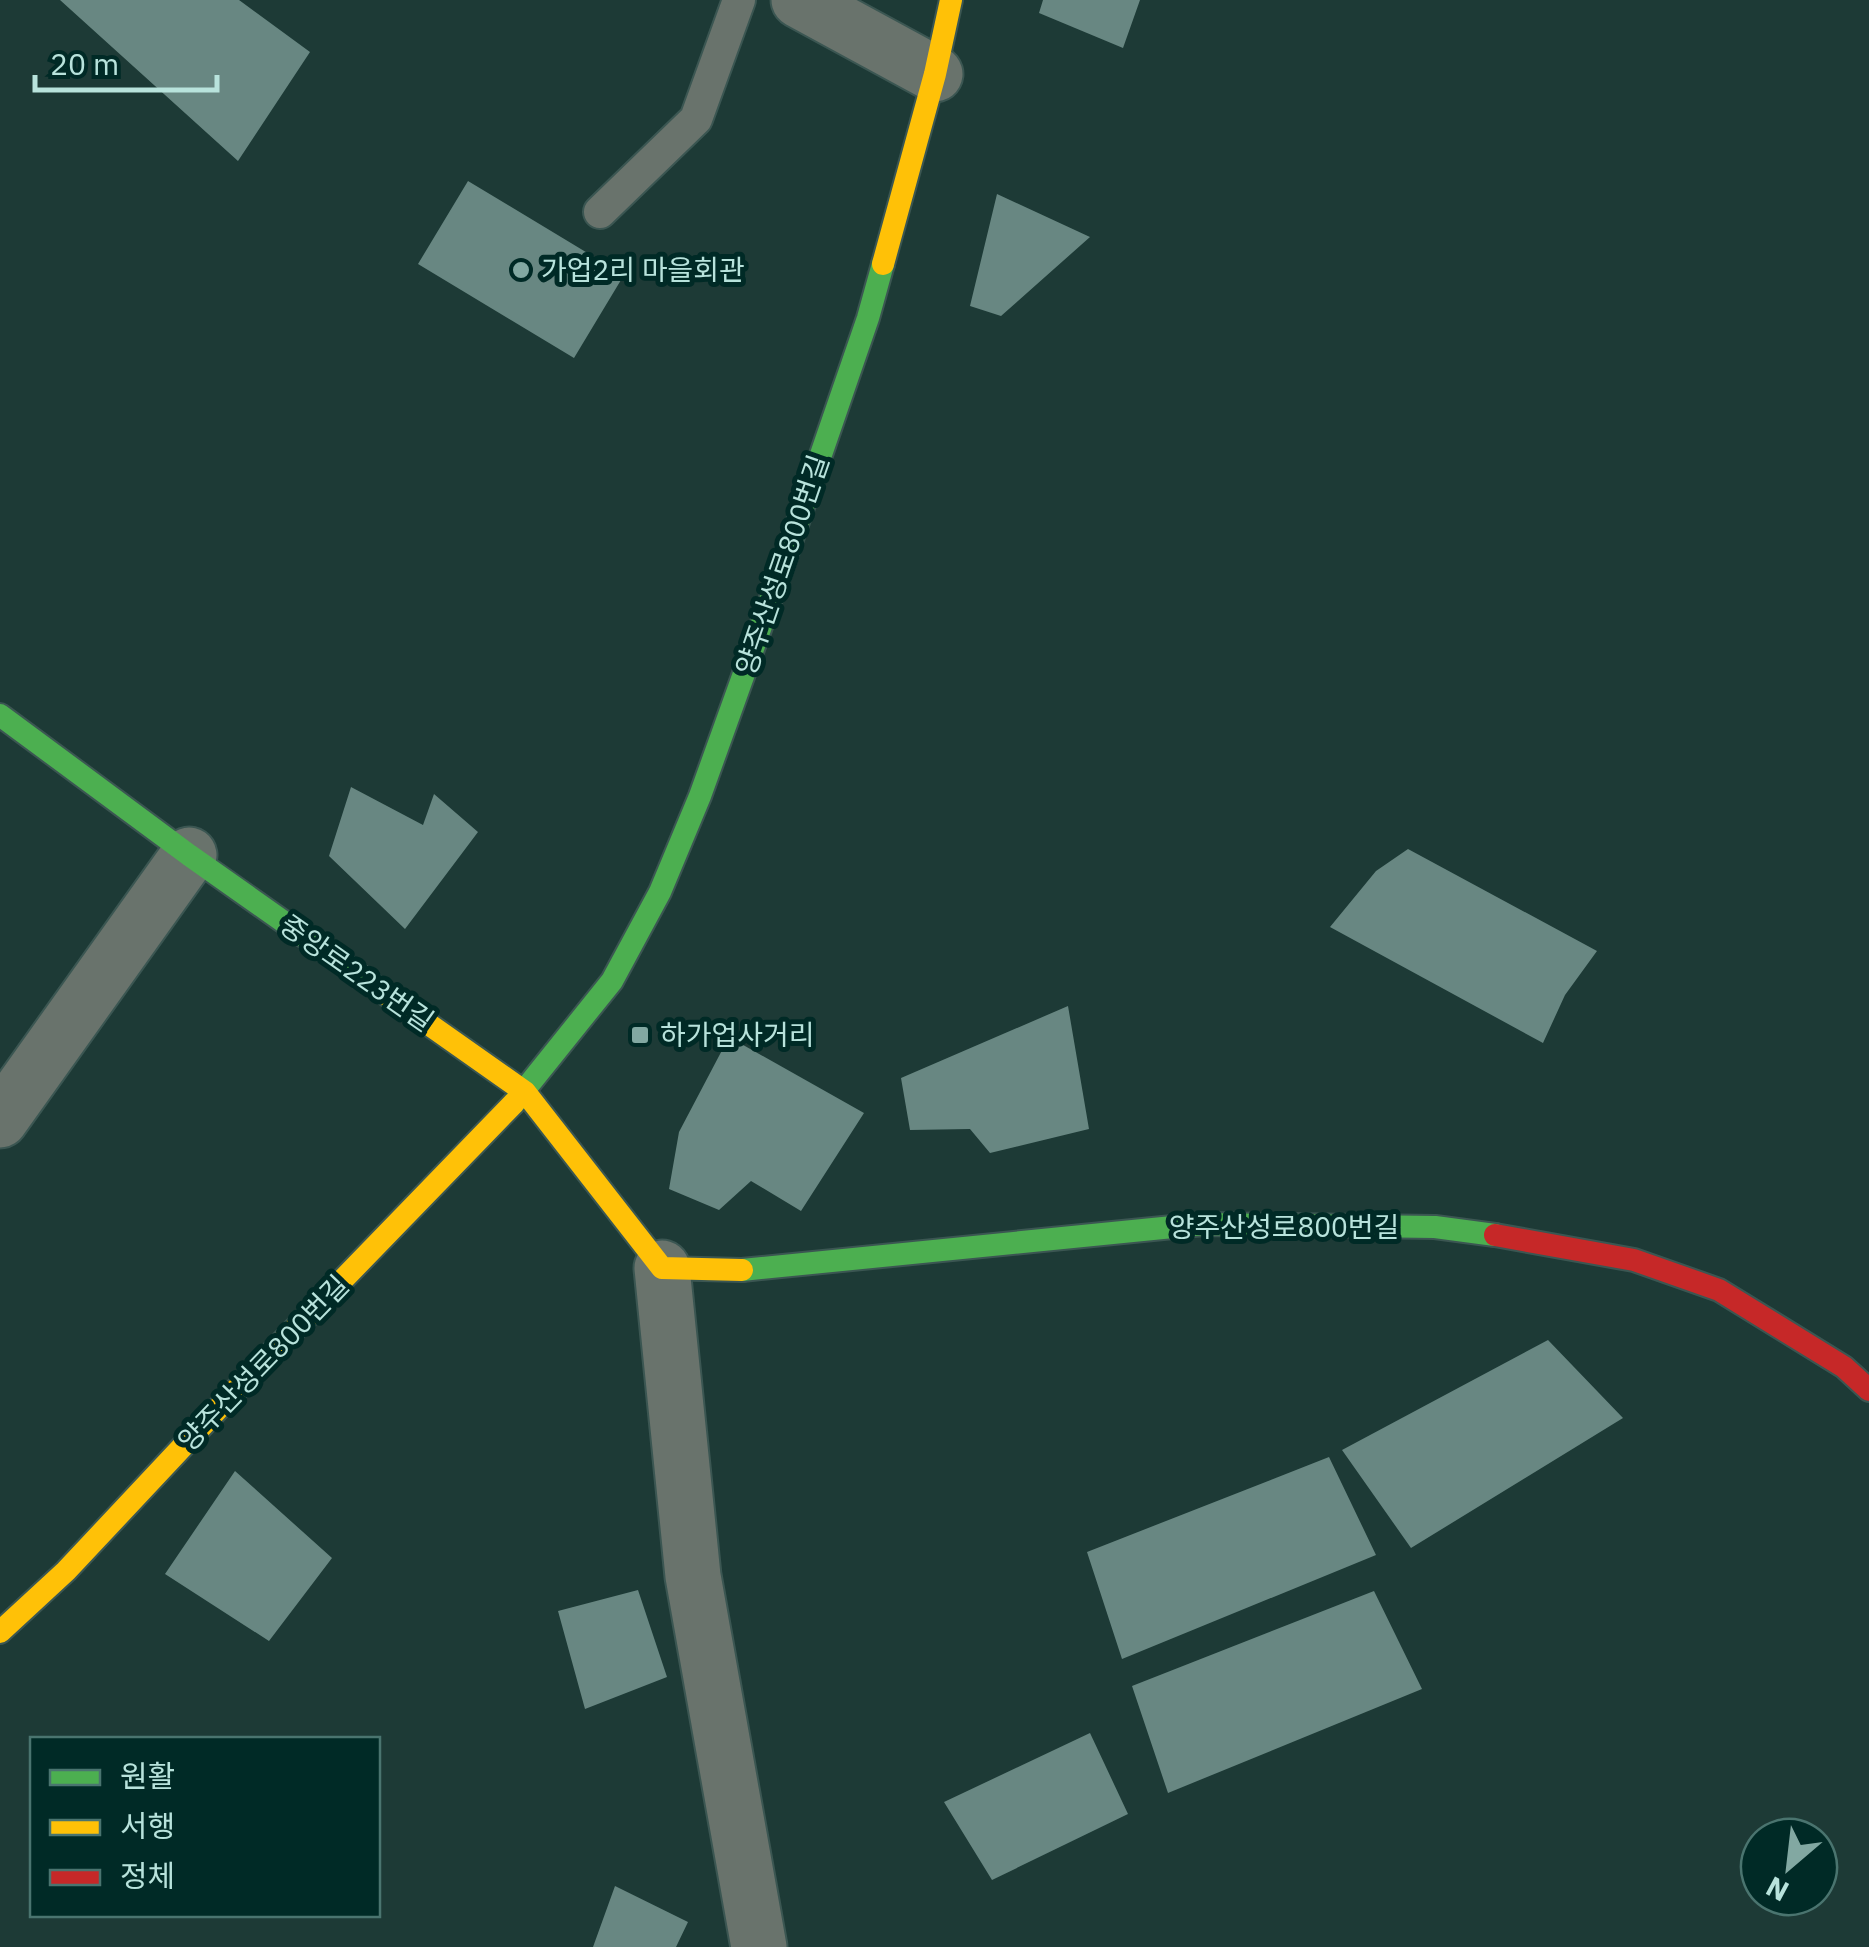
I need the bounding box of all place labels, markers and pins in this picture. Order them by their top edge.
place label: 가업2리 마을회관 [541,251,745,288]
marker: 가업2리 마을회관 [510,259,532,281]
place label: 하가업사거리 [660,1016,815,1053]
marker: 하가업사거리 [629,1024,651,1046]

